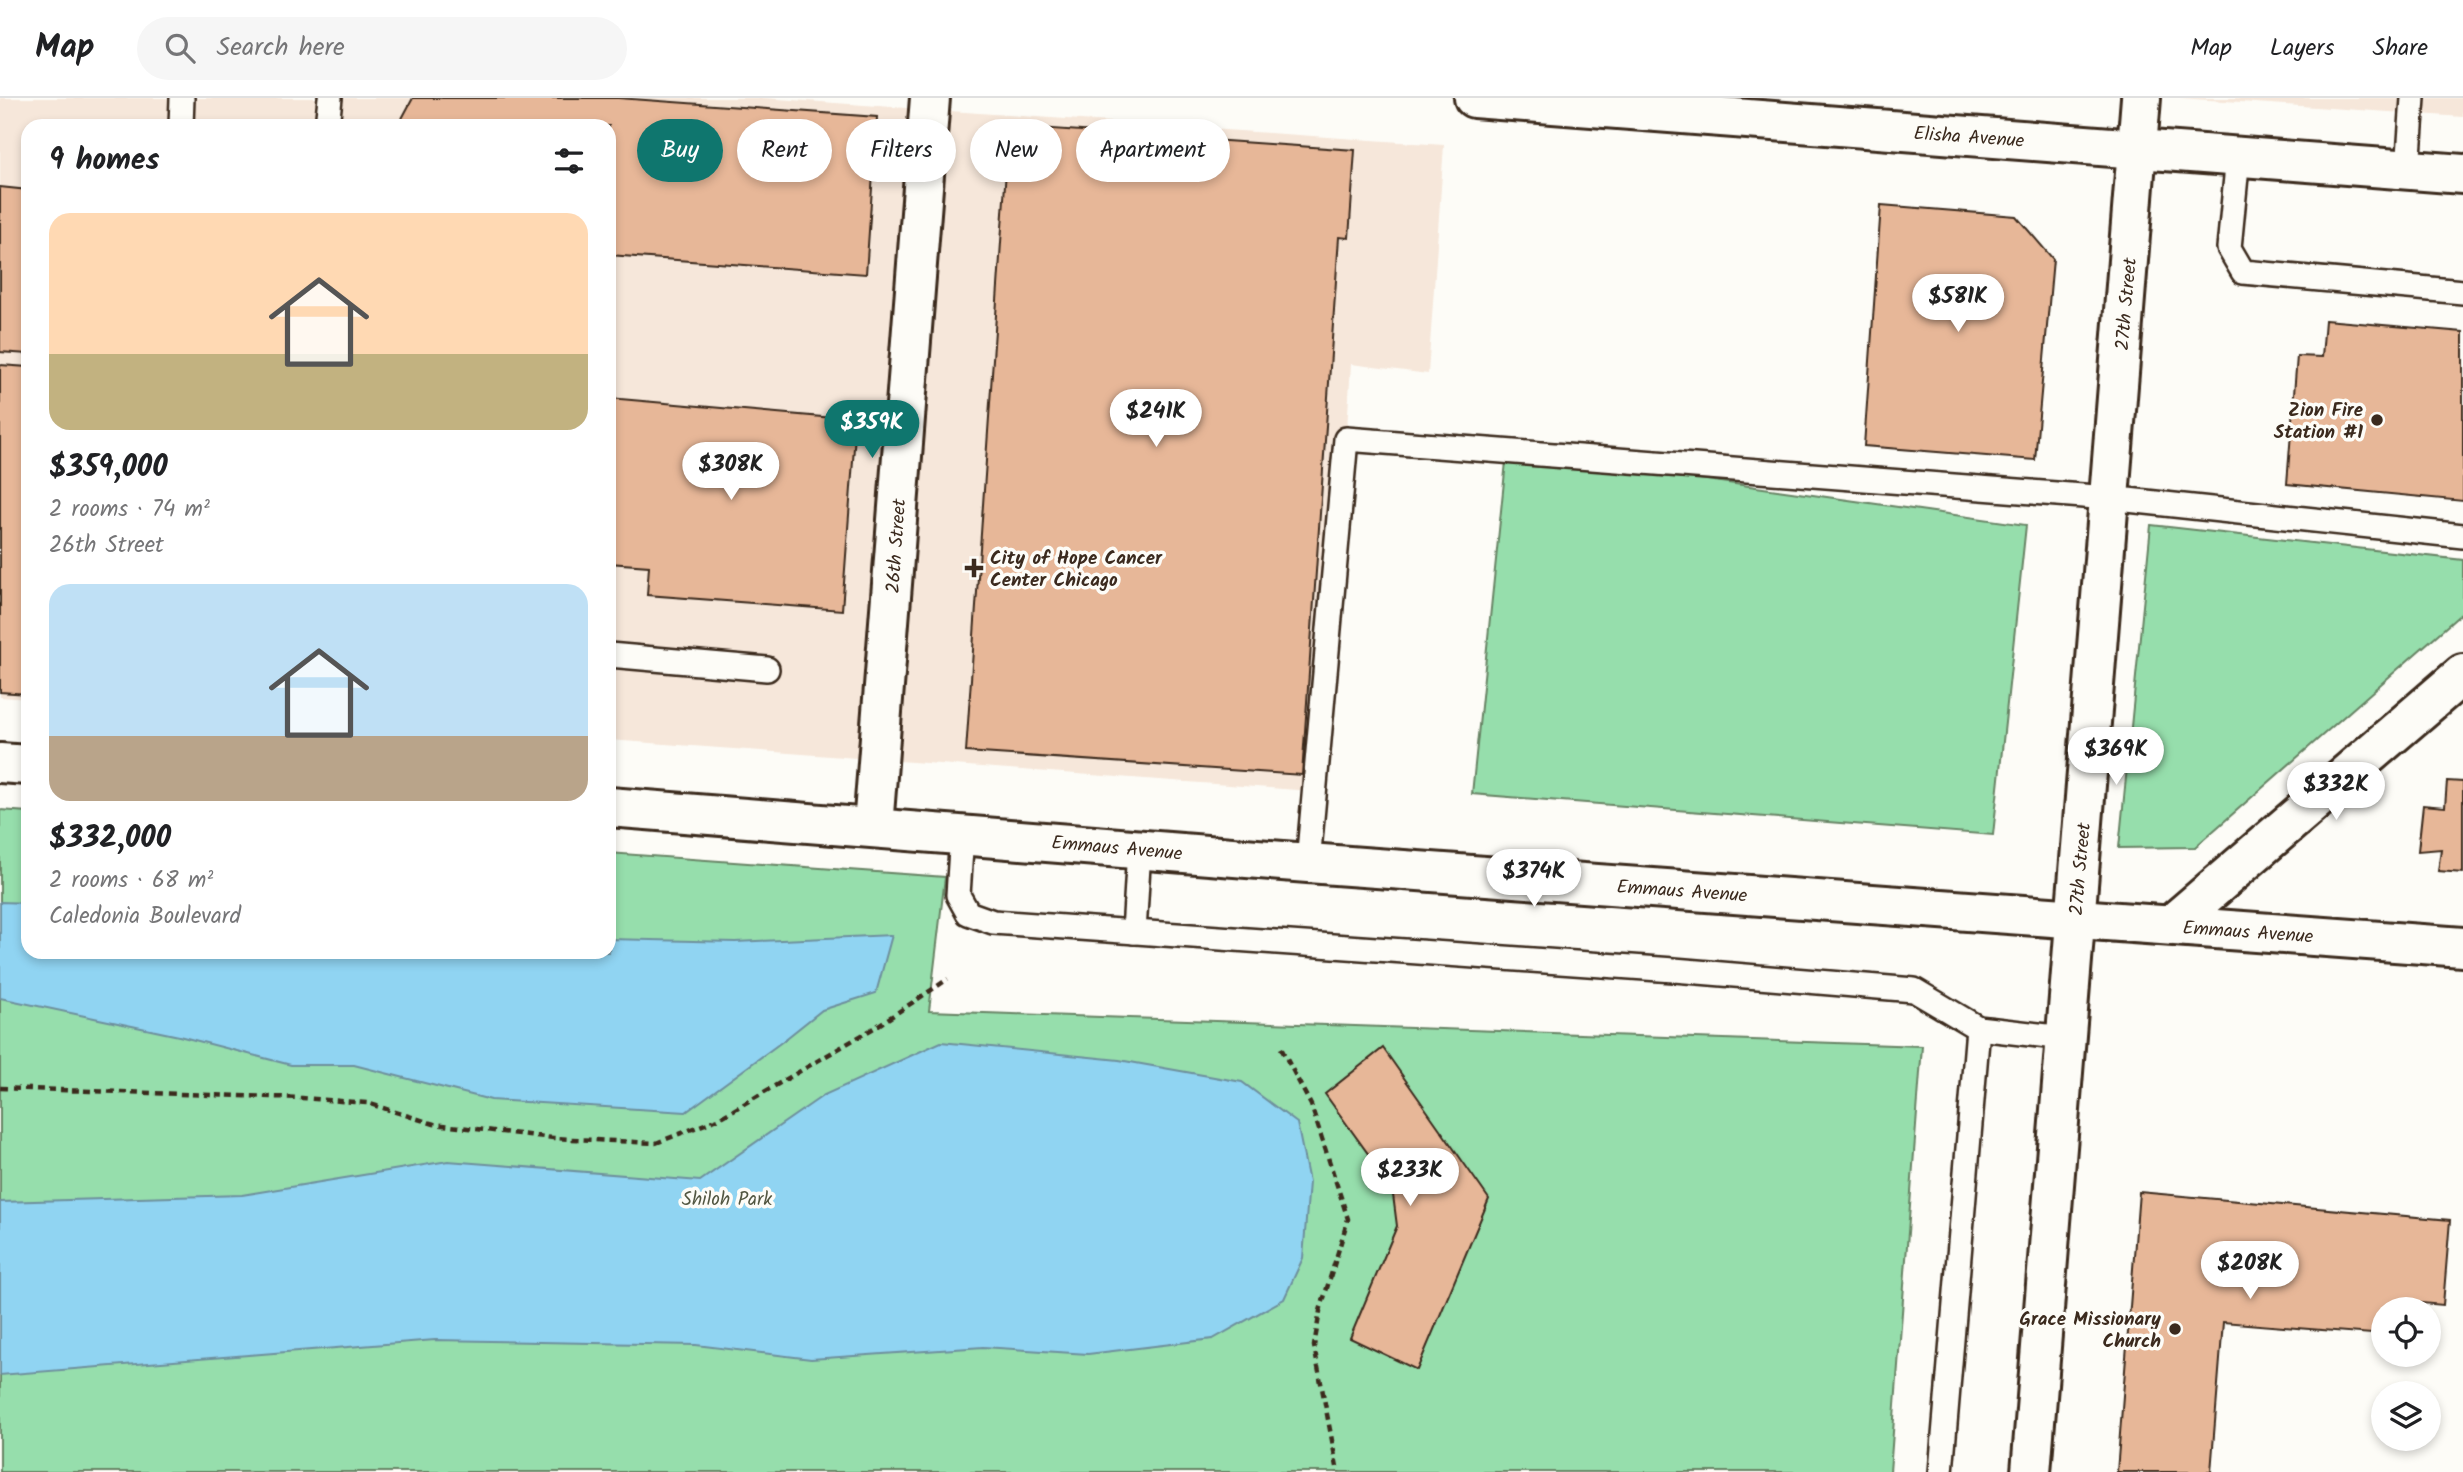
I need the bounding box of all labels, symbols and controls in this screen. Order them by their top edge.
search box [137,17,627,80]
text: Map [35,22,95,75]
text: Search here [217,27,345,69]
icon: search [161,29,199,67]
text: Map [2190,29,2232,68]
text: Layers [2270,29,2334,68]
text: Share [2372,29,2428,68]
chip: Buy [637,119,723,182]
chip: Rent [737,119,832,182]
chip: Filters [846,119,956,182]
chip: New [970,119,1062,182]
chip: Apartment [1076,119,1230,182]
street label: Elisha Avenue [1912,119,2026,157]
text: 9 homes [49,137,160,185]
icon: filters [550,142,588,180]
street label: 27th Street [2108,256,2146,352]
icon: home [256,259,382,385]
pin: $581K [1909,274,2007,334]
text: $581K [1928,279,1988,315]
pin: $241K [1107,390,1205,449]
text: $241K [1126,394,1186,430]
place label: Zion Fire Station #1 [2274,396,2363,448]
pin: $359K [823,400,921,460]
text: $359K [840,405,904,441]
marker: Zion Fire Station #1 [2369,412,2385,428]
pin: $308K [682,442,780,502]
text: $359,000 [49,444,168,492]
text: $308K [698,447,764,483]
text: 2 rooms · 74 m² [49,492,210,528]
street label: 26th Street [879,497,915,595]
text: 26th Street [49,528,164,564]
place label: City of Hope Cancer Center Chicago [990,544,1163,596]
marker: City of Hope Cancer Center Chicago [964,558,984,578]
icon: home [256,630,382,756]
pin: $369K [2067,728,2165,787]
text: $369K [2084,732,2148,768]
pin: $332K [2287,762,2385,822]
text: $332K [2303,767,2369,803]
text: $332,000 [49,815,171,863]
street label: 27th Street [2062,821,2100,917]
street label: Emmaus Avenue [1050,828,1184,870]
pin: $374K [1485,850,1583,909]
text: $374K [1502,854,1566,890]
text: 2 rooms · 68 m² [49,863,213,899]
street label: Emmaus Avenue [1615,872,1749,912]
text: Caledonia Boulevard [49,899,241,935]
street label: Emmaus Avenue [2181,913,2315,953]
pin: $233K [1361,1148,1459,1208]
text: $233K [1377,1153,1443,1189]
park label: Shiloh Park [682,1185,772,1215]
pin: $208K [2201,1242,2299,1301]
text: $208K [2217,1246,2283,1282]
map controls [2371,1297,2441,1451]
button: locate [2371,1297,2441,1367]
place label: Grace Missionary Church [2020,1305,2161,1357]
marker: Grace Missionary Church [2167,1321,2183,1337]
button: layers [2371,1381,2441,1451]

